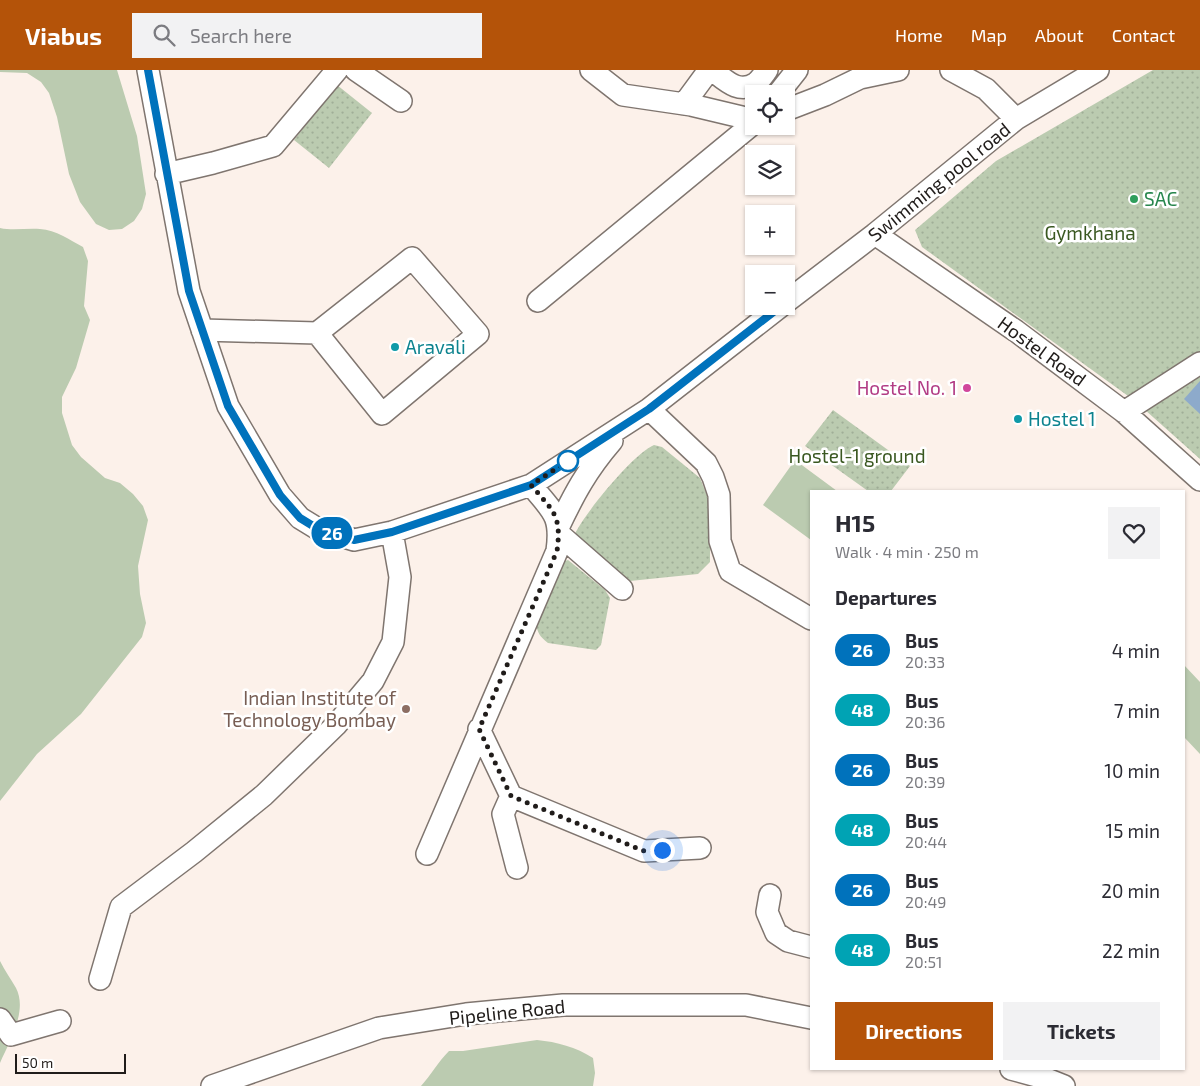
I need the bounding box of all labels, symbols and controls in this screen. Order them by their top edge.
search box [132,13,482,58]
text: Viabus [25,21,102,50]
icon: search [150,21,178,49]
text: Search here [190,24,292,47]
text: Home [895,24,943,46]
text: Map [971,24,1007,46]
text: About [1035,24,1084,46]
text: Contact [1112,24,1175,46]
map controls [745,85,795,315]
button: locate [745,85,795,135]
street label: Swimming pool road [863,117,1014,246]
button: layers [745,145,795,195]
place label: SAC [1144,187,1177,210]
marker: SAC [1128,193,1140,205]
button: + [745,205,795,255]
park label: Gymkhana [1044,221,1136,244]
button: − [745,265,795,315]
street label: Hostel Road [994,311,1091,390]
place label: Aravali [405,335,466,358]
marker: Aravali [389,341,401,353]
place label: Hostel No. 1 [857,376,957,399]
marker: Hostel No. 1 [961,382,973,394]
place label: Hostel 1 [1028,407,1096,430]
marker: Hostel 1 [1012,413,1024,425]
park label: Hostel-1 ground [788,444,926,467]
unlabelled marker [557,450,579,472]
button: heart [1108,507,1160,559]
text: H15 [835,508,875,537]
line badge: 26 [310,517,354,549]
text: 26 [321,522,343,544]
text: Walk · 4 min · 250 m [835,542,979,561]
text: Departures [835,586,937,609]
text: Bus [905,629,939,652]
text: 26 [852,639,873,661]
text: 4 min [1112,639,1160,662]
text: 20:33 [905,652,945,671]
place label: Indian Institute of Technology Bombay [223,686,397,731]
text: Bus [905,689,939,712]
text: 48 [851,699,874,721]
text: 7 min [1114,699,1160,722]
marker: Indian Institute of Technology Bombay [400,703,412,715]
text: 20:36 [905,712,945,731]
text: Bus [905,749,939,772]
text: 26 [852,759,873,781]
text: 10 min [1104,759,1160,782]
text: 20:39 [905,772,945,791]
text: Bus [905,809,939,832]
text: 48 [851,819,874,841]
text: 15 min [1106,819,1160,842]
text: 20:44 [905,832,947,851]
your location [650,838,675,863]
text: Bus [905,869,939,892]
text: 26 [852,879,873,901]
text: 20 min [1101,879,1160,902]
text: 20:49 [905,892,946,911]
text: Bus [905,929,939,952]
text: 48 [851,939,874,961]
text: 22 min [1102,939,1160,962]
text: 20:51 [905,952,942,971]
street label: Pipeline Road [448,994,566,1029]
button: Directions [835,1002,993,1060]
button: Tickets [1003,1002,1160,1060]
scale bar [15,1051,126,1074]
text: 50 m [22,1054,53,1071]

